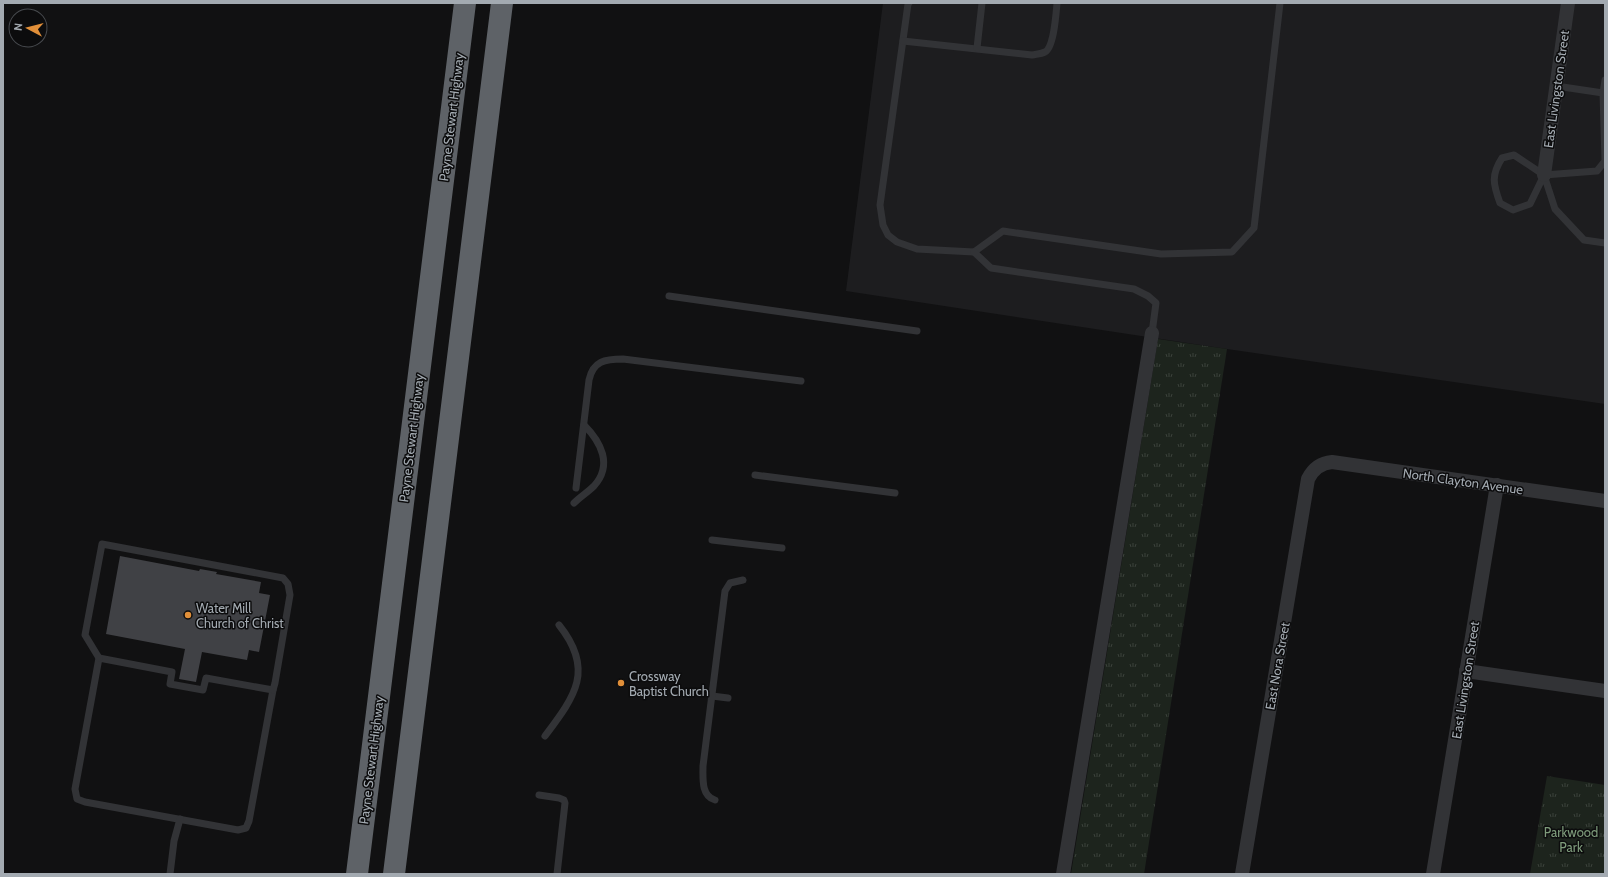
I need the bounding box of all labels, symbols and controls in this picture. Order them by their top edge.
north arrow [8,8,48,48]
text: N [11,22,25,31]
street label: East Livingston Street [1540,28,1572,149]
street label: Payne Stewart Highway [435,51,467,182]
street label: Payne Stewart Highway [395,372,427,503]
street label: North Clayton Avenue [1402,465,1524,497]
place label: Water Mill Church of Christ [196,600,284,631]
marker: Water Mill Church of Christ [183,610,193,620]
street label: East Livingston Street [1448,619,1482,740]
street label: East Nora Street [1261,620,1293,711]
place label: Crossway Baptist Church [629,668,709,699]
marker: Crossway Baptist Church [616,678,626,688]
street label: Payne Stewart Highway [355,694,387,825]
park label: Parkwood Park [1544,824,1598,855]

